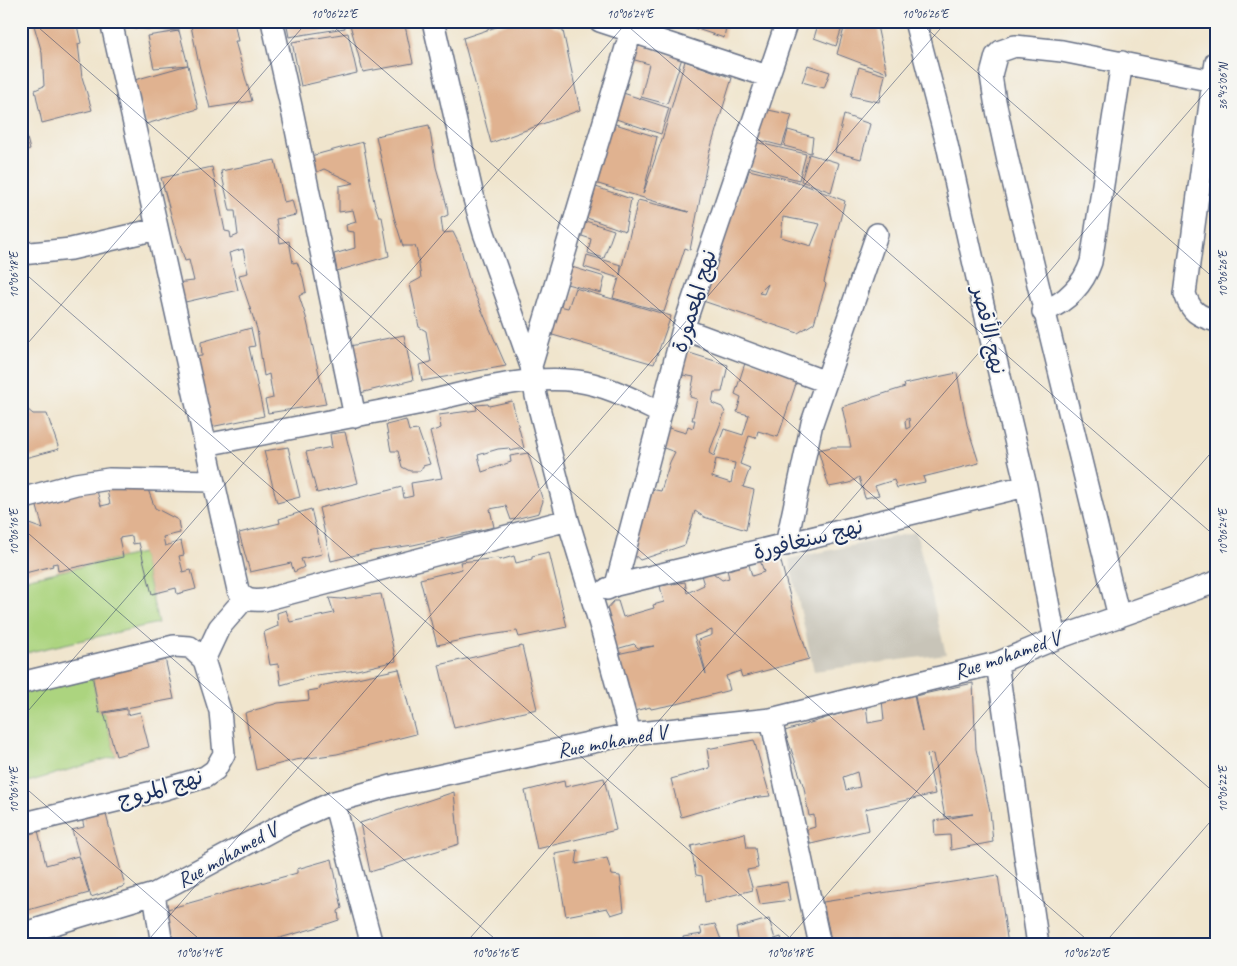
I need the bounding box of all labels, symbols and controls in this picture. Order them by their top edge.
text: 10°06'22"E [311,6,359,22]
text: 10°06'24"E [607,6,655,22]
text: 10°06'26"E [902,6,950,22]
text: 36°45'06"N [1215,62,1231,111]
street label: نهج المعمورة [666,247,723,356]
text: 10°06'26"E [1215,249,1231,297]
text: 10°06'18"E [6,250,22,298]
street label: نهج الأقصر [965,281,1013,377]
text: 10°06'16"E [6,507,22,555]
text: 10°06'24"E [1215,507,1231,555]
street label: نهج سنغافورة [750,513,866,566]
street label: Rue mohamed V [951,624,1067,685]
street label: Rue mohamed V [555,718,672,763]
street label: نهج المروج [114,763,206,814]
text: 10°06'22"E [1215,764,1231,812]
text: 10°06'14"E [6,765,22,813]
street label: Rue mohamed V [172,815,285,893]
text: 10°06'14"E [176,945,224,961]
text: 10°06'16"E [472,945,520,961]
text: 10°06'18"E [767,945,815,961]
text: 10°06'20"E [1063,945,1111,961]

